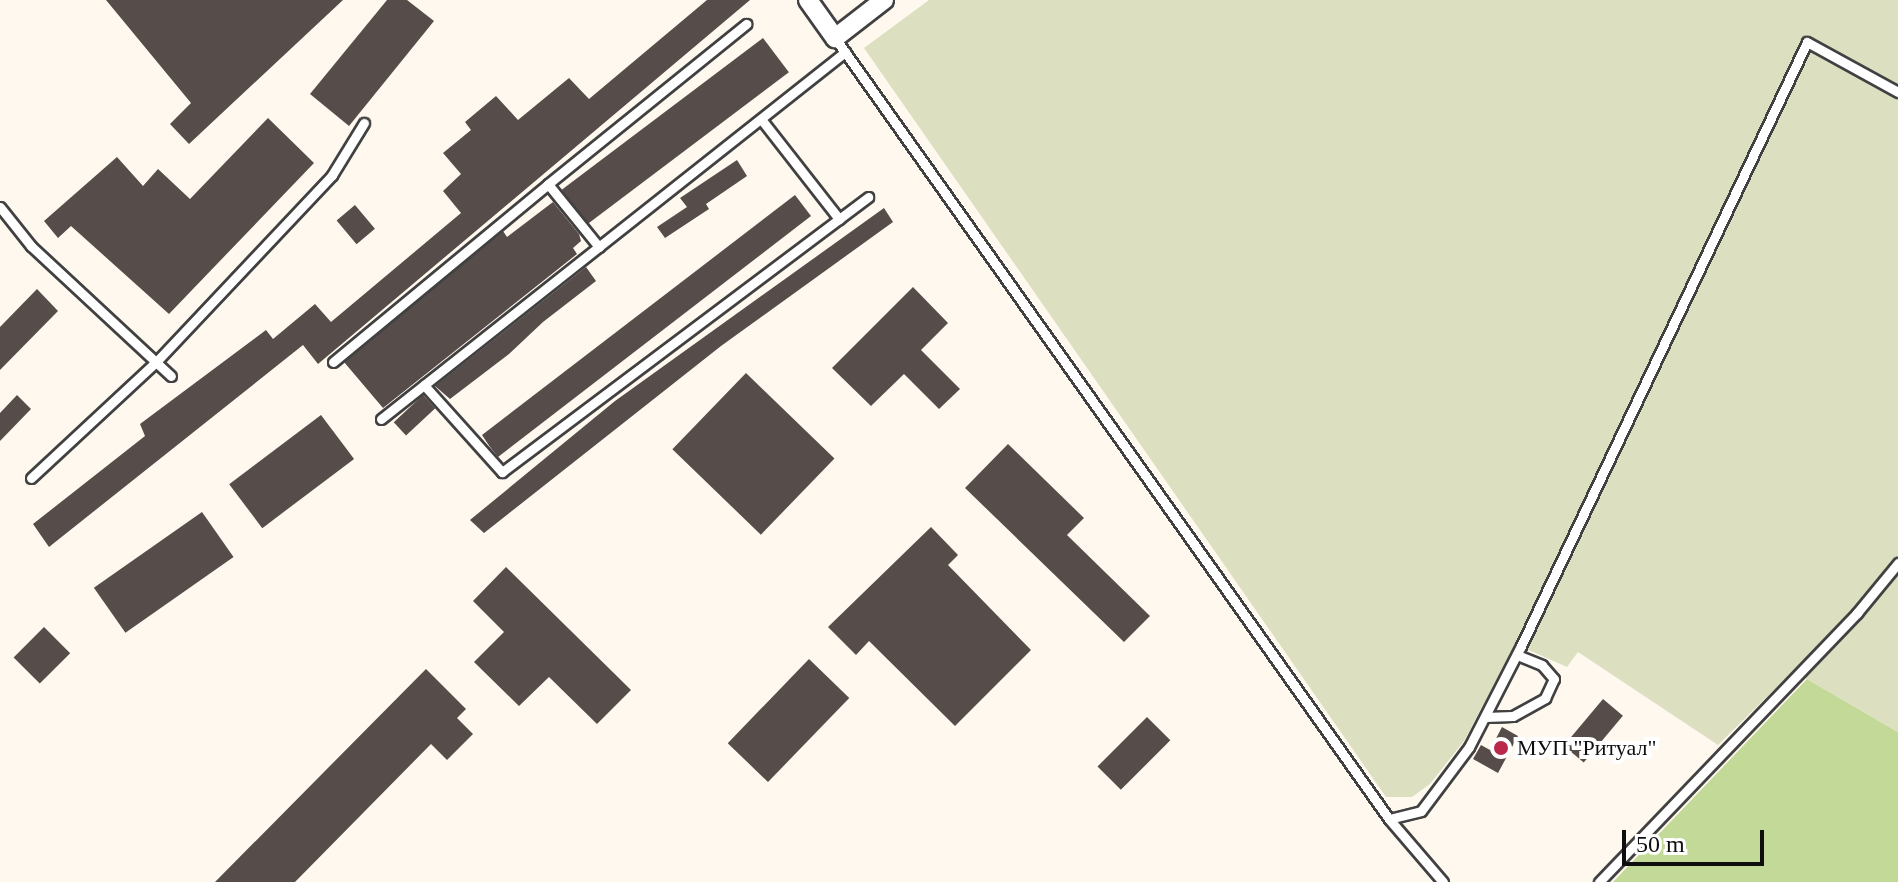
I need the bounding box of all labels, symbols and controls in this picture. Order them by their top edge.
place label: МУП "Ритуал" [1517,735,1656,761]
marker: МУП "Ритуал" [1492,739,1510,757]
scale bar [1626,814,1768,864]
text: 50 m [1636,831,1685,857]

